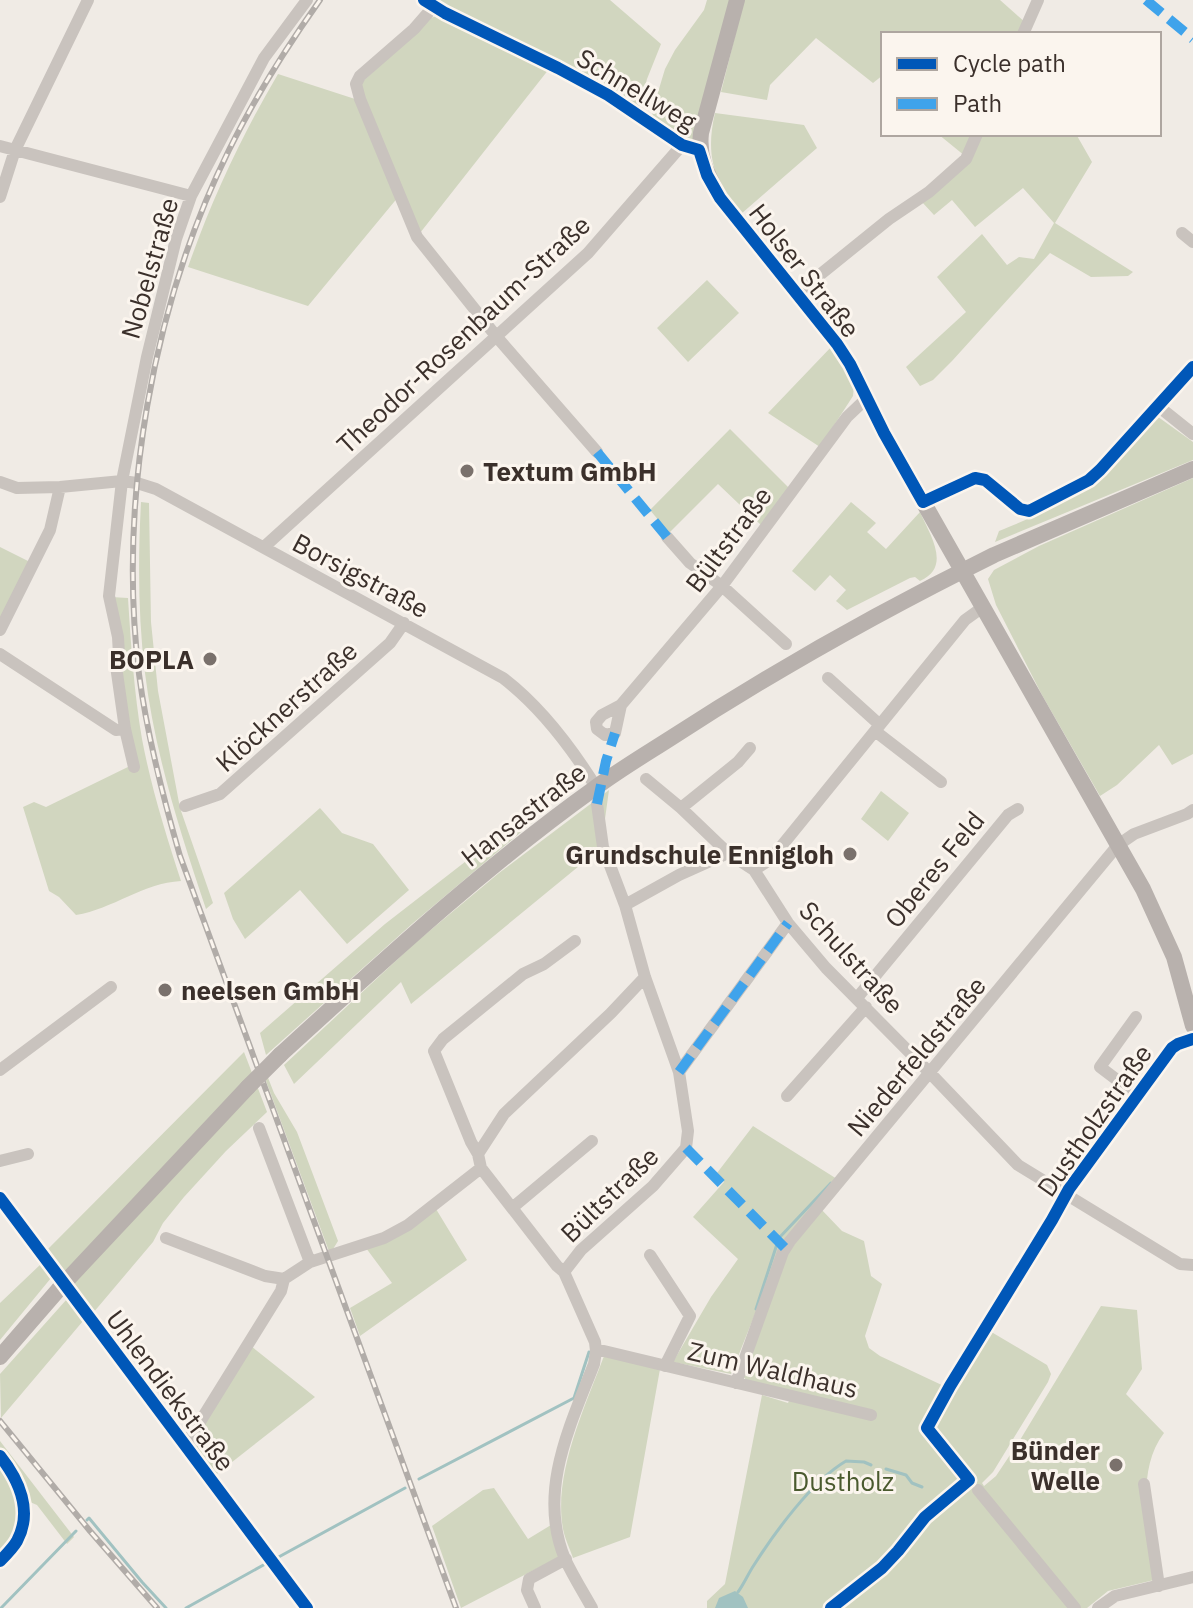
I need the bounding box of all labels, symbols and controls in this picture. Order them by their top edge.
legend [881,32,1161,136]
street label: Schnellweg [571,40,703,138]
text: Cycle path [953,47,1066,79]
text: Path [953,87,1002,119]
street label: Nobelstraße [113,194,185,342]
street label: Holser Straße [742,196,868,344]
street label: Theodor-Rosenbaum-Straße [329,207,597,461]
place label: Textum GmbH [483,454,657,488]
marker: Textum GmbH [458,462,476,480]
street label: Bültstraße [677,479,779,599]
street label: Borsigstraße [287,525,435,625]
street label: Klöcknerstraße [208,633,364,779]
place label: BOPLA [109,642,194,676]
marker: BOPLA [201,650,219,668]
street label: Hansastraße [454,755,592,873]
street label: Oberes Feld [877,804,991,934]
place label: Grundschule Ennigloh [565,837,834,871]
marker: Grundschule Ennigloh [841,845,859,863]
street label: Schulstraße [792,893,912,1021]
street label: Niederfeldstraße [839,969,993,1143]
place label: neelsen GmbH [181,973,360,1007]
marker: neelsen GmbH [156,981,174,999]
street label: Dustholzstraße [1029,1037,1159,1203]
street label: Bültstraße [553,1139,665,1249]
street label: Uhlendiekstraße [99,1302,243,1478]
street label: Zum Waldhaus [685,1333,861,1405]
place label: Bünder Welle [1011,1433,1100,1497]
marker: Bünder Welle [1107,1456,1125,1474]
park label: Dustholz [792,1464,894,1498]

